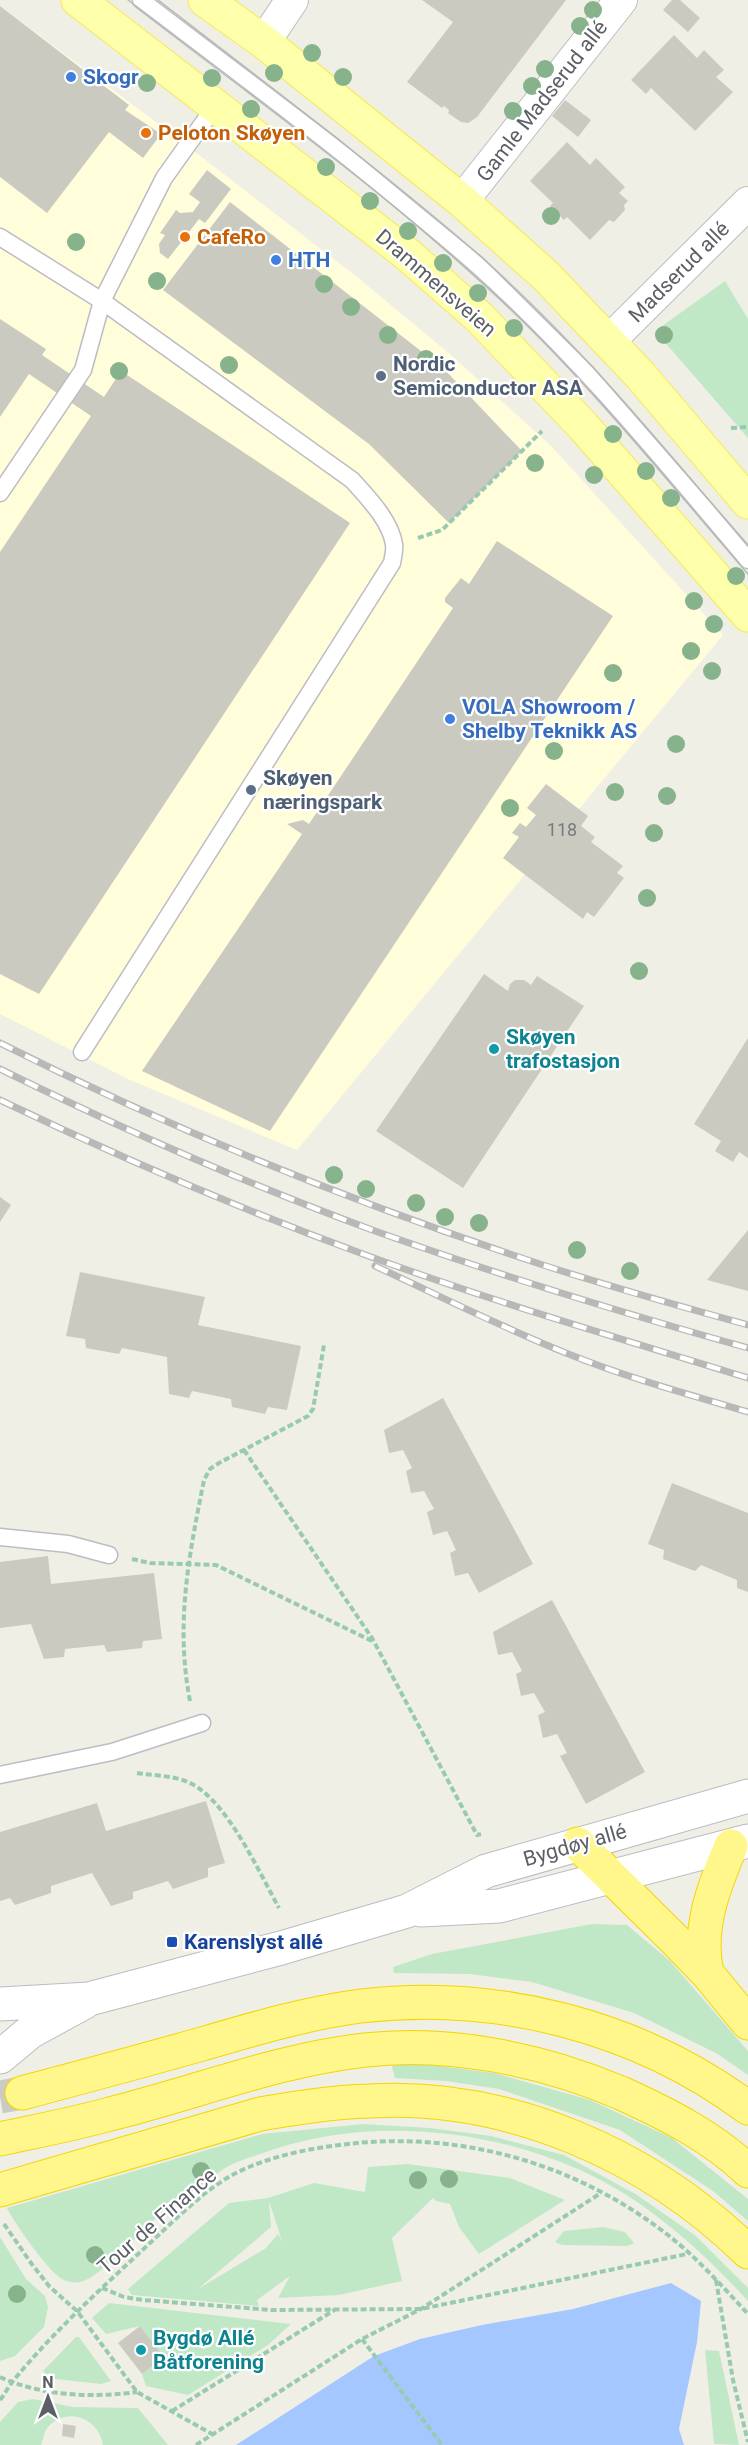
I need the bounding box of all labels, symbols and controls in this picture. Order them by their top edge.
street label: Gamle Madserud allé [472,16,612,186]
place label: Skogr [83,65,139,89]
marker: Skogr [64,70,78,84]
place label: Peloton Skøyen [158,121,305,145]
marker: Peloton Skøyen [139,126,153,140]
street label: Madserud allé [624,217,734,327]
street label: Drammensveien [371,224,501,342]
place label: CafeRo [197,225,266,249]
marker: CafeRo [178,230,192,244]
place label: HTH [288,248,330,272]
marker: HTH [269,253,283,267]
place label: Nordic Semiconductor ASA [393,352,584,400]
marker: Nordic Semiconductor ASA [374,369,388,383]
place label: VOLA Showroom / Shelby Teknikk AS [462,695,637,743]
marker: VOLA Showroom / Shelby Teknikk AS [443,712,457,726]
place label: Skøyen næringspark [263,766,383,814]
marker: Skøyen næringspark [244,783,258,797]
house number: 118 [547,819,577,840]
place label: Skøyen trafostasjon [506,1025,620,1073]
marker: Skøyen trafostasjon [487,1042,501,1056]
street label: Bygdøy allé [521,1819,629,1871]
place label: Karenslyst allé [184,1930,323,1954]
marker: Karenslyst allé [165,1935,179,1949]
street label: Tour de Finance [93,2163,221,2279]
place label: Bygdø Allé Båtforening [153,2326,264,2374]
marker: Bygdø Allé Båtforening [134,2343,148,2357]
north arrow [18,2367,78,2427]
text: N [42,2373,54,2392]

